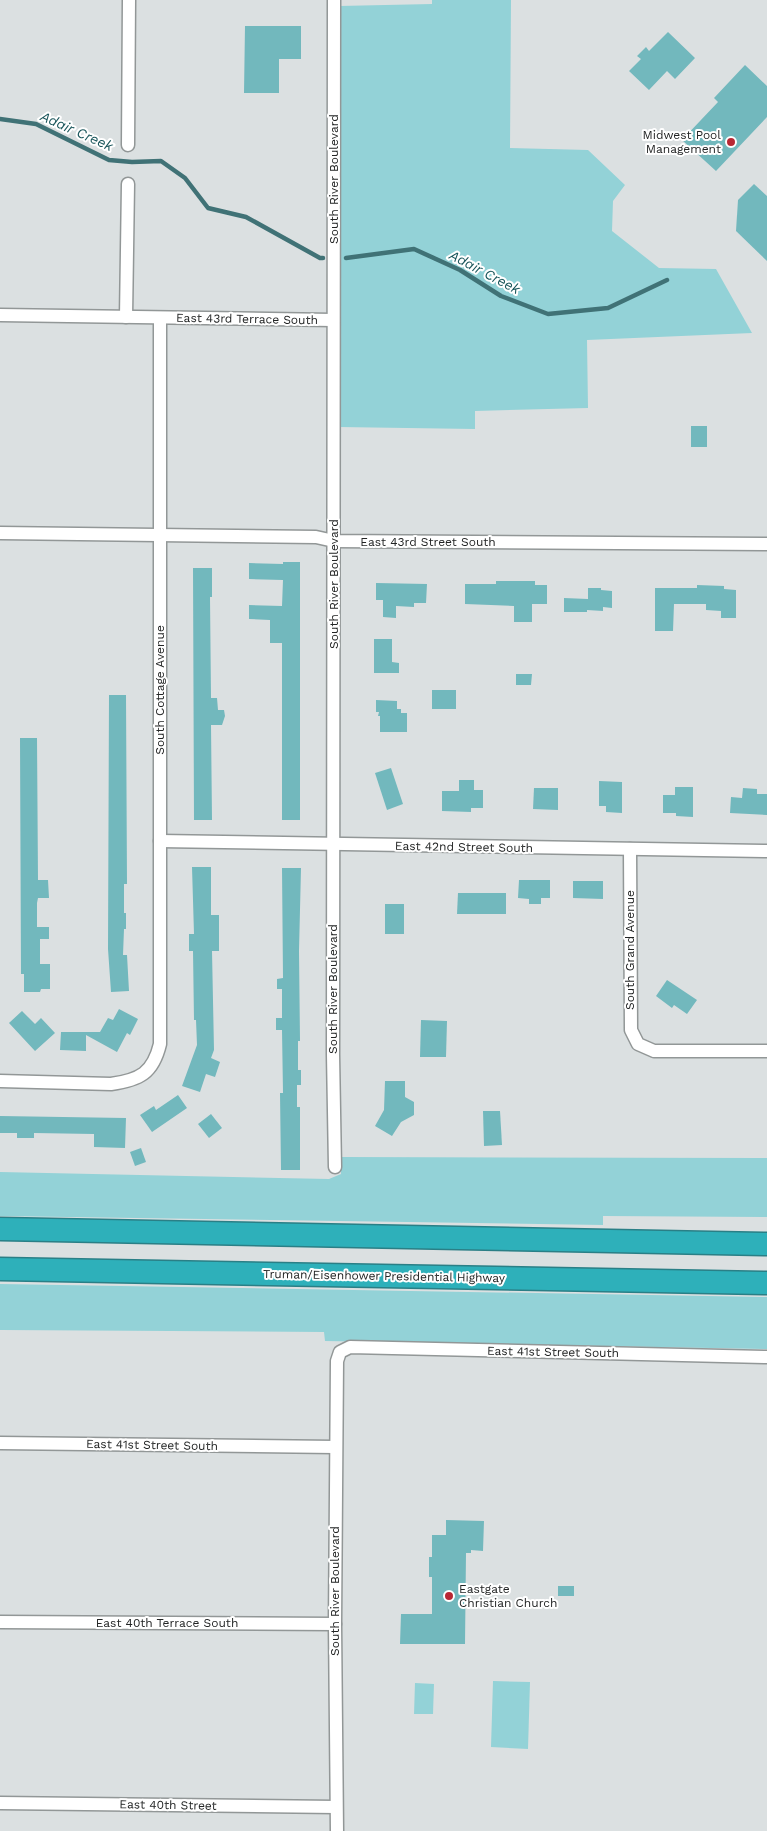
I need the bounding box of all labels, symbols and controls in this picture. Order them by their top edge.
water label: Adair Creek [37,107,116,154]
street label: South River Boulevard [327,114,341,244]
place label: Midwest Pool Management [643,128,721,156]
marker: Midwest Pool Management [725,136,737,148]
water label: Adair Creek [446,246,523,297]
street label: East 43rd Terrace South [176,311,318,327]
street label: South River Boulevard [327,519,341,649]
street label: East 43rd Street South [360,535,496,549]
street label: South Cottage Avenue [153,625,167,755]
street label: East 42nd Street South [395,839,533,855]
street label: South Grand Avenue [623,890,637,1010]
street label: South River Boulevard [326,924,340,1054]
street label: Truman/Eisenhower Presidential Highway [263,1267,506,1285]
street label: East 41st Street South [487,1344,619,1360]
street label: East 41st Street South [86,1437,218,1453]
street label: South River Boulevard [328,1526,342,1656]
place label: Eastgate Christian Church [459,1582,558,1610]
marker: Eastgate Christian Church [443,1590,455,1602]
street label: East 40th Terrace South [96,1616,238,1630]
street label: East 40th Street [119,1797,217,1813]

